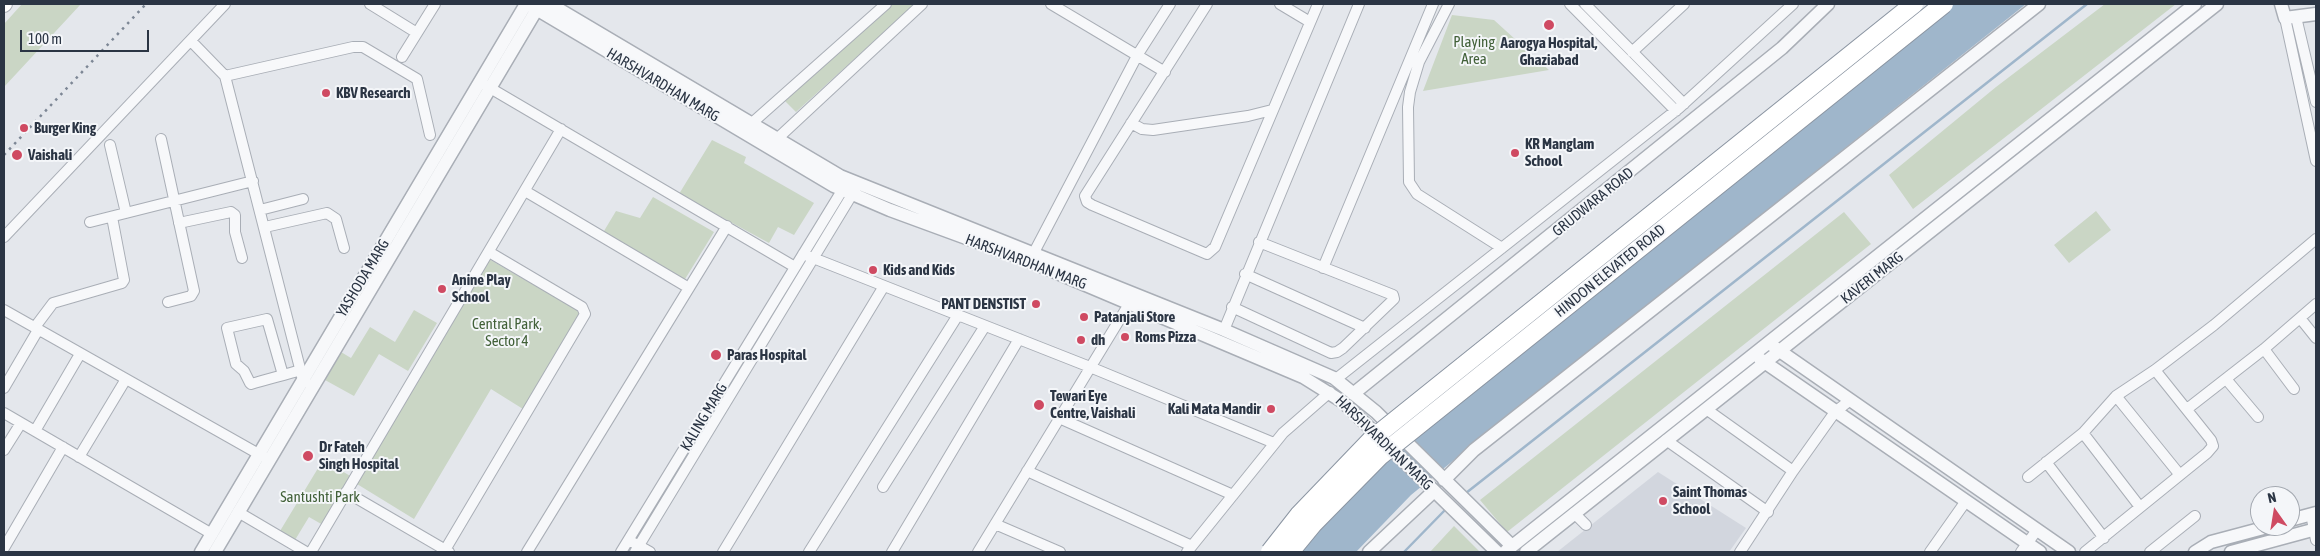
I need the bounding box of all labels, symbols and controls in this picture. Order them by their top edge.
marker: Aarogya Hospital, Ghaziabad [1542,18,1556,32]
scale bar [22,20,151,52]
text: 100 m [28,30,62,47]
park label: Playing Area [1453,33,1495,68]
place label: Aarogya Hospital, Ghaziabad [1501,34,1597,69]
street label: HARSHVARDHAN MARG [603,44,723,126]
place label: KBV Research [336,84,411,102]
marker: KBV Research [320,87,332,99]
place label: Burger King [34,119,96,137]
marker: Burger King [18,122,30,134]
place label: KR Manglam School [1525,135,1594,170]
place label: Vaishali [28,146,72,164]
marker: KR Manglam School [1509,147,1521,159]
marker: Vaishali [10,148,24,162]
street label: GRUDWARA ROAD [1549,164,1637,240]
street label: HINDON ELEVATED ROAD [1551,221,1669,321]
street label: HARSHVARDHAN MARG [963,231,1089,293]
street label: YASHODA MARG [333,236,393,320]
street label: KAVERI MARG [1837,248,1907,308]
place label: Kids and Kids [883,261,955,279]
marker: Kids and Kids [867,264,879,276]
place label: Anine Play School [452,271,511,306]
marker: Anine Play School [436,283,448,295]
place label: PANT DENSTIST [941,295,1026,313]
marker: PANT DENSTIST [1030,298,1042,310]
place label: Patanjali Store [1094,308,1175,326]
marker: Patanjali Store [1078,311,1090,323]
park label: Central Park, Sector 4 [472,315,542,350]
place label: Roms Pizza [1135,328,1196,346]
place label: dh [1091,331,1105,349]
marker: Roms Pizza [1119,331,1131,343]
marker: dh [1075,334,1087,346]
place label: Paras Hospital [727,346,806,364]
marker: Paras Hospital [709,348,723,362]
street label: KALING MARG [677,380,731,454]
place label: Tewari Eye Centre, Vaishali [1050,387,1135,422]
street label: HARSHVARDHAN MARG [1332,392,1436,494]
marker: Tewari Eye Centre, Vaishali [1032,398,1046,412]
place label: Kali Mata Mandir [1168,400,1261,418]
marker: Kali Mata Mandir [1265,403,1277,415]
place label: Dr Fateh Singh Hospital [319,438,399,473]
marker: Dr Fateh Singh Hospital [301,449,315,463]
place label: Saint Thomas School [1673,483,1747,518]
north arrow [2250,486,2300,536]
park label: Santushti Park [280,488,360,506]
text: N [2266,489,2278,506]
marker: Saint Thomas School [1657,495,1669,507]

